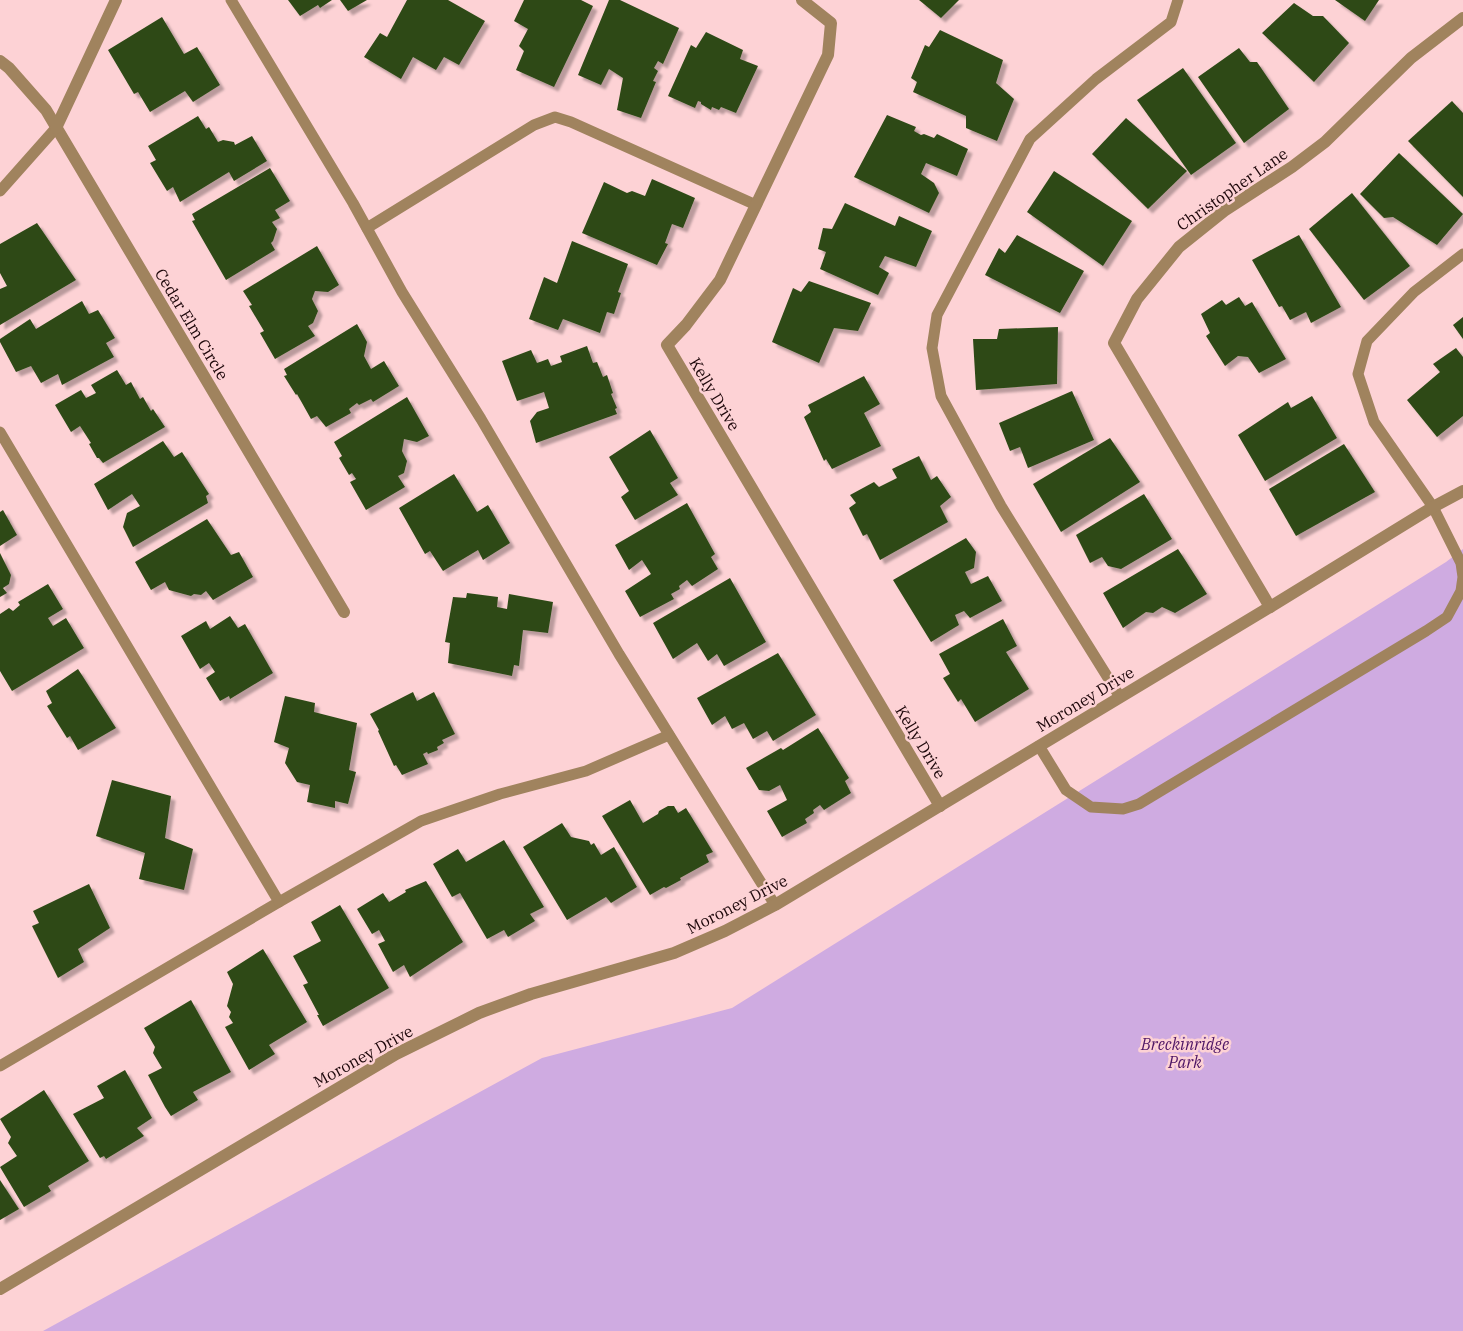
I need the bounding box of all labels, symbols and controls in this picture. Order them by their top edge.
street label: Christopher Lane [1173,143,1291,235]
street label: Cedar Elm Circle [151,265,233,383]
street label: Kelly Drive [685,354,745,434]
street label: Moroney Drive [1033,662,1137,736]
street label: Kelly Drive [891,702,951,782]
street label: Moroney Drive [683,870,791,938]
street label: Moroney Drive [310,1020,416,1092]
park label: Breckinridge Park [1140,1034,1229,1072]

